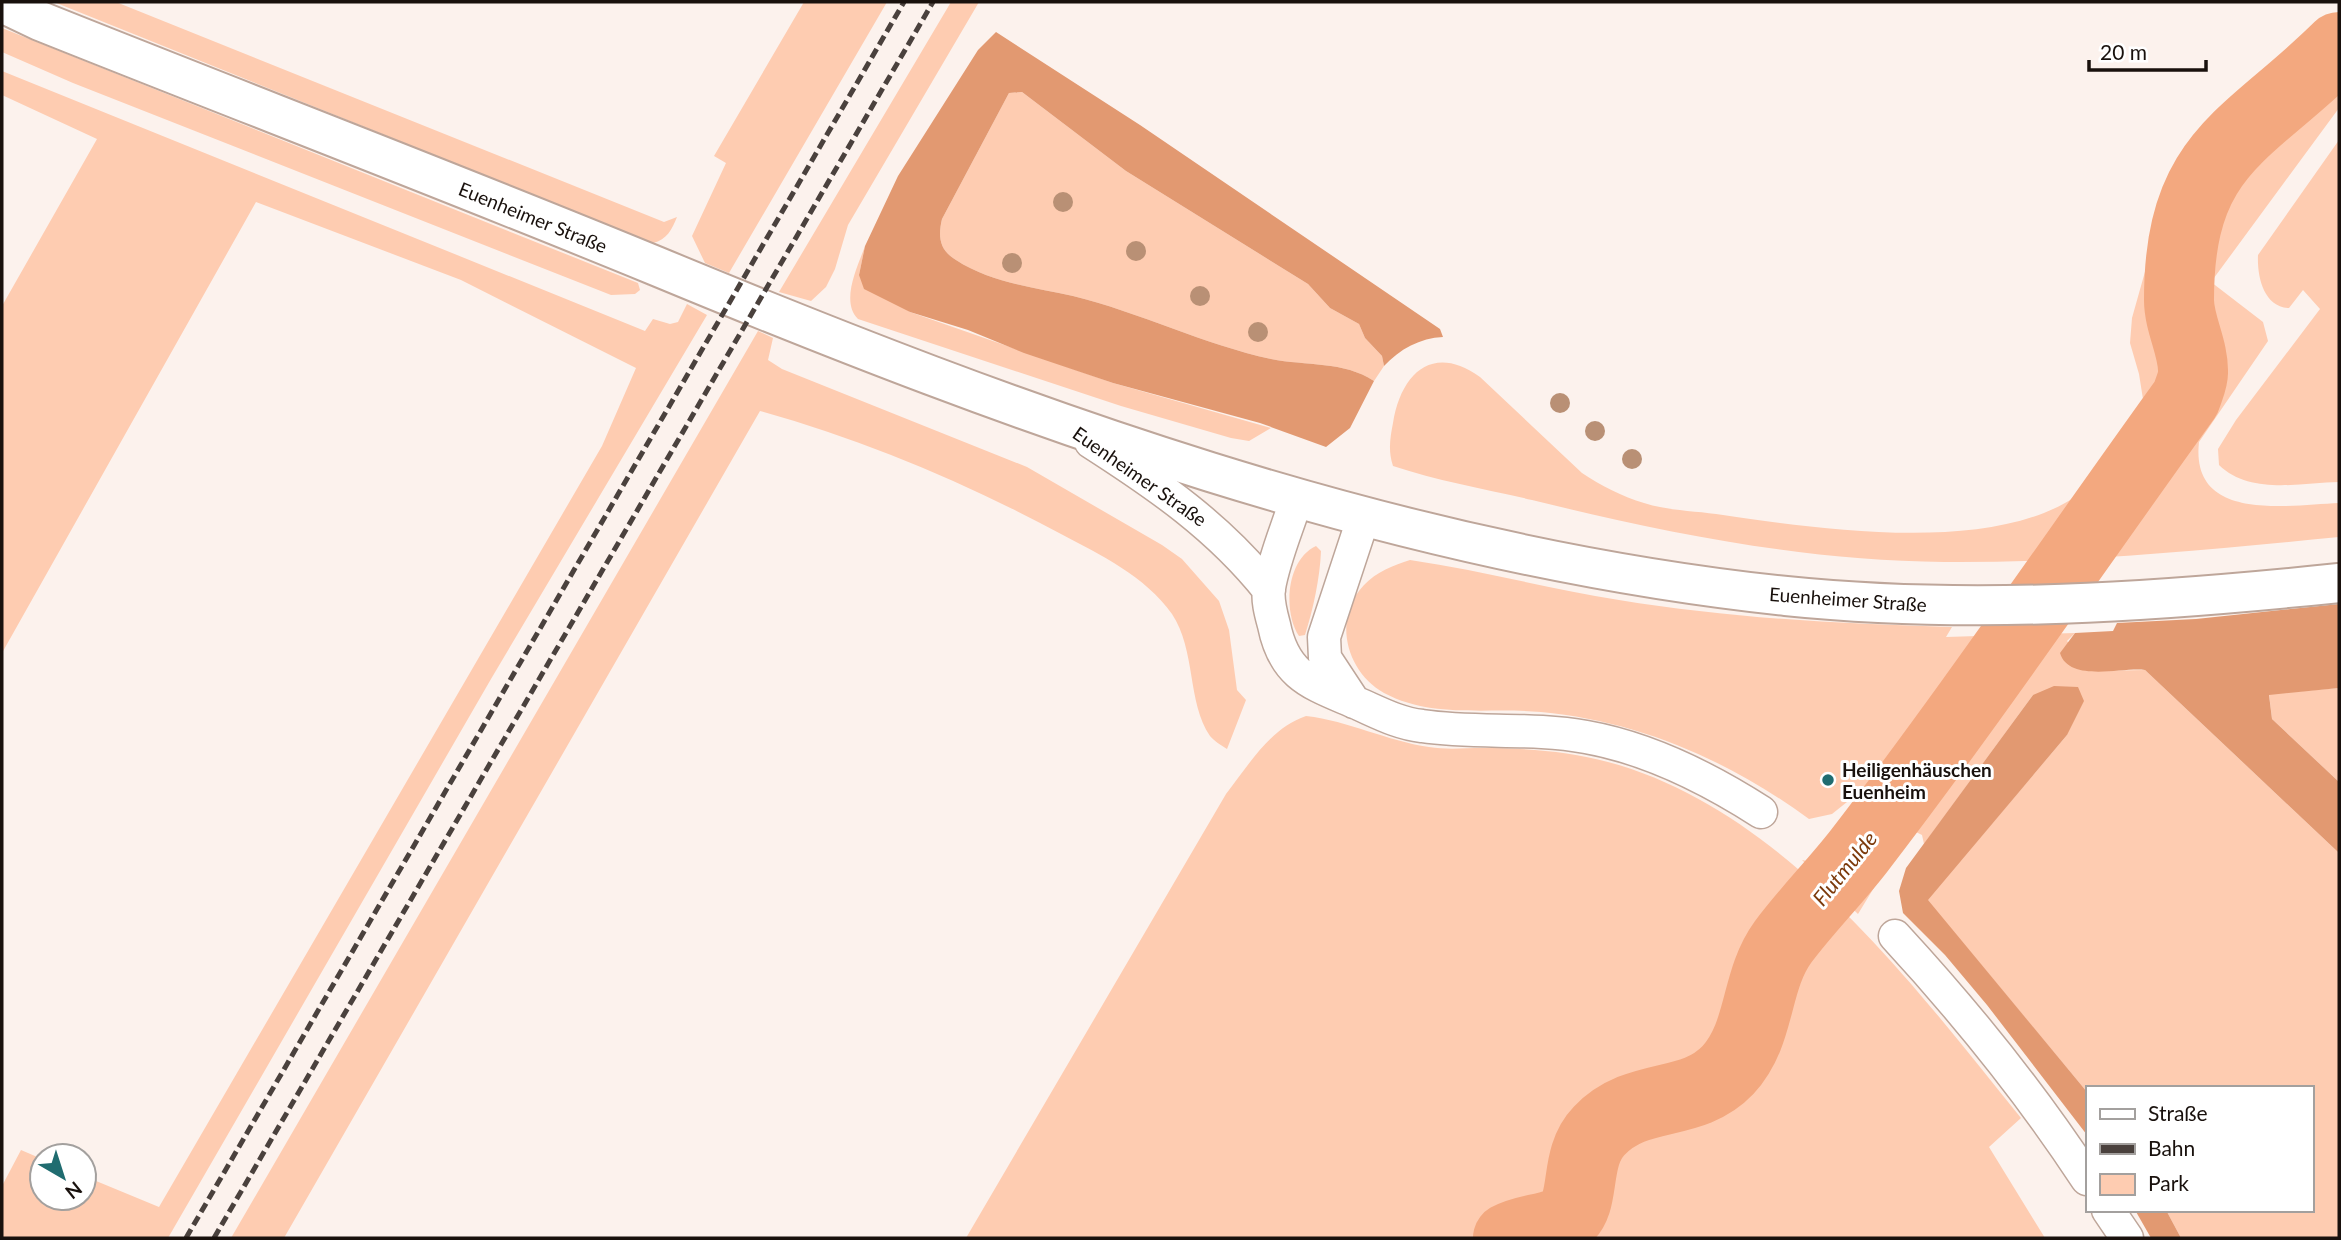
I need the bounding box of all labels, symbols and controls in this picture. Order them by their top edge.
scale bar [2089,28,2206,72]
text: 20 m [2100,39,2147,64]
street label: Euenheimer Straße [455,177,611,257]
street label: Euenheimer Straße [1069,421,1211,531]
street label: Euenheimer Straße [1768,582,1928,616]
place label: Heiligenhäuschen Euenheim [1842,758,1992,803]
marker: Heiligenhäuschen Euenheim [1820,772,1836,788]
water label: Flutmulde [1807,826,1881,910]
legend [2086,1086,2313,1212]
text: Straße [2148,1100,2208,1125]
text: Bahn [2148,1135,2195,1160]
north arrow [28,1142,98,1212]
text: Park [2148,1170,2189,1195]
text: N [61,1177,87,1204]

